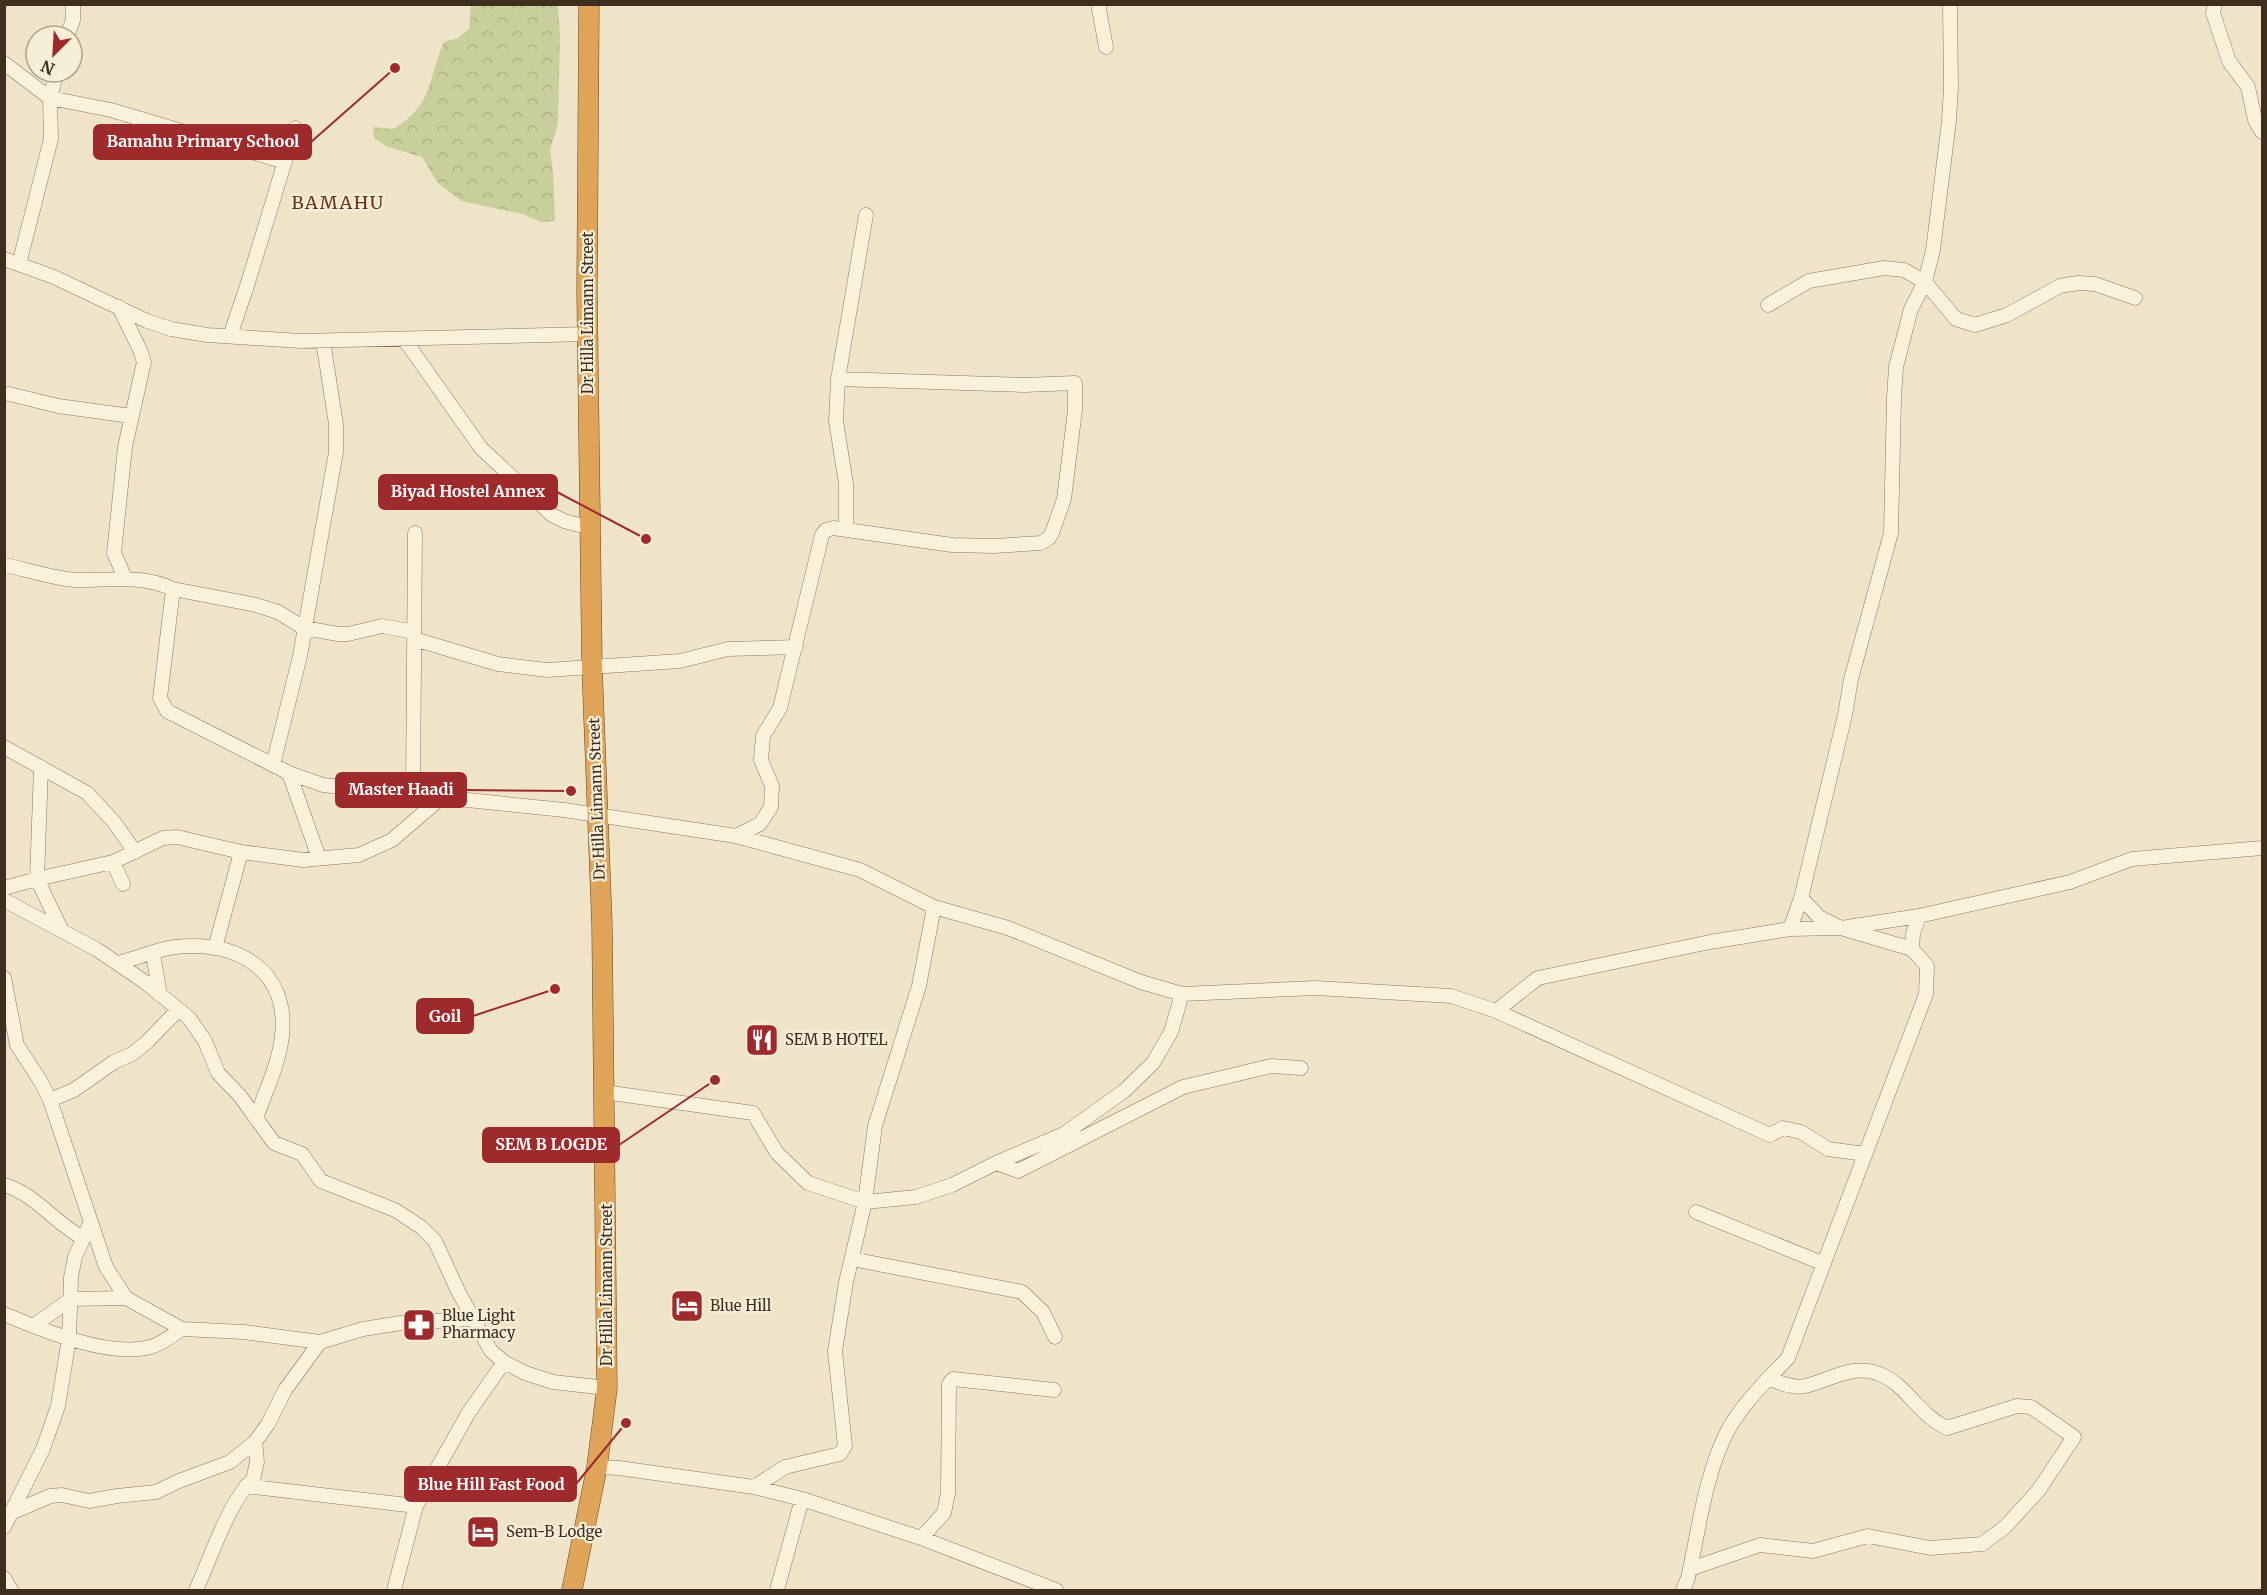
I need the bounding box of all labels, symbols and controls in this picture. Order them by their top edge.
north arrow [24,24,84,84]
text: N [38,56,58,79]
callout: Bamahu Primary School [94,125,311,159]
text: Bamahu Primary School [107,131,299,151]
district label: BAMAHU [291,191,385,214]
street label: Dr Hilla Limann Street [578,232,597,394]
callout: Biyad Hostel Annex [379,475,557,509]
text: Biyad Hostel Annex [391,481,545,501]
street label: Dr Hilla Limann Street [584,717,609,881]
callout: Master Haadi [336,773,466,807]
text: Master Haadi [348,779,454,799]
callout: Goil [417,999,473,1033]
text: Goil [429,1006,461,1026]
restaurant icon: SEM B HOTEL [744,1022,780,1058]
place label: SEM B HOTEL [785,1030,888,1049]
callout: SEM B LOGDE [483,1128,619,1162]
text: SEM B LOGDE [495,1134,607,1154]
street label: Dr Hilla Limann Street [597,1204,616,1366]
hotel icon: Blue Hill [669,1288,705,1324]
place label: Blue Hill [710,1296,772,1315]
place label: Blue Light Pharmacy [442,1306,516,1342]
pharmacy icon: Blue Light Pharmacy [401,1307,437,1343]
callout: Blue Hill Fast Food [405,1467,576,1501]
text: Blue Hill Fast Food [417,1474,565,1494]
hotel icon: Sem-B Lodge [465,1514,501,1550]
place label: Sem-B Lodge [506,1522,603,1541]

